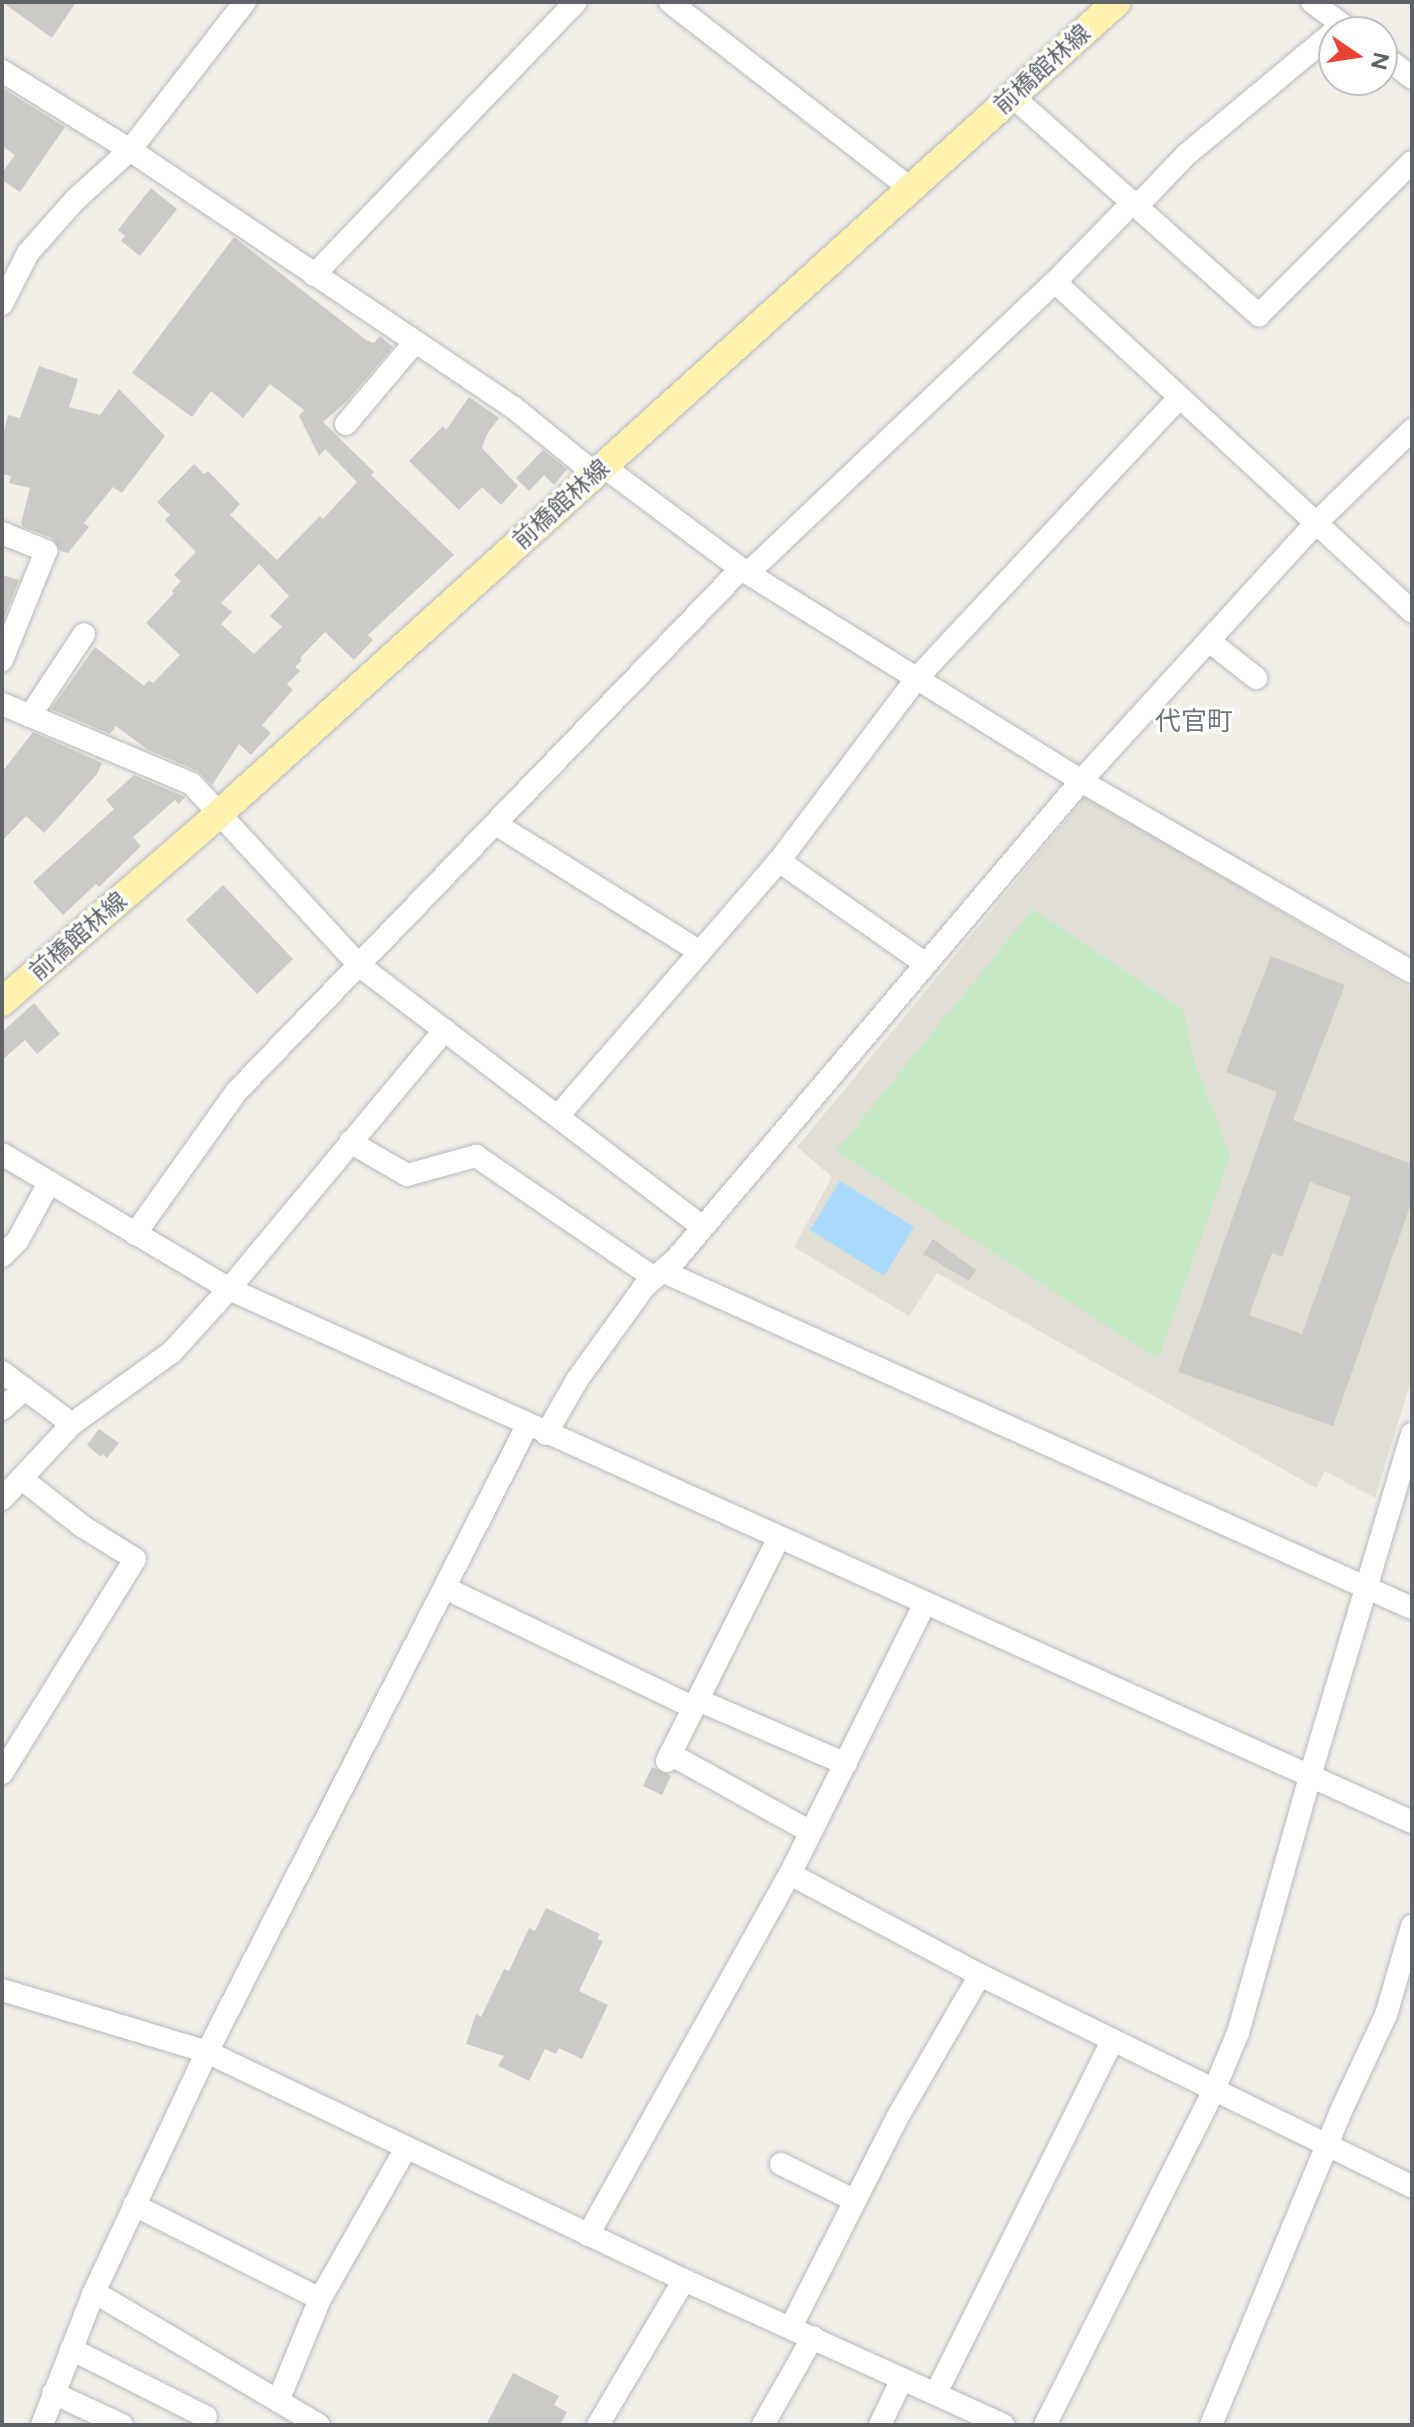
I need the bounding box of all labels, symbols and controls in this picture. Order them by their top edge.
north arrow [1318,16,1398,96]
street label: 前橋館林線 [988,18,1096,120]
text: N [1365,50,1395,72]
street label: 前橋館林線 [507,453,615,555]
district label: 代官町 [1155,706,1233,738]
street label: 前橋館林線 [23,886,133,986]

